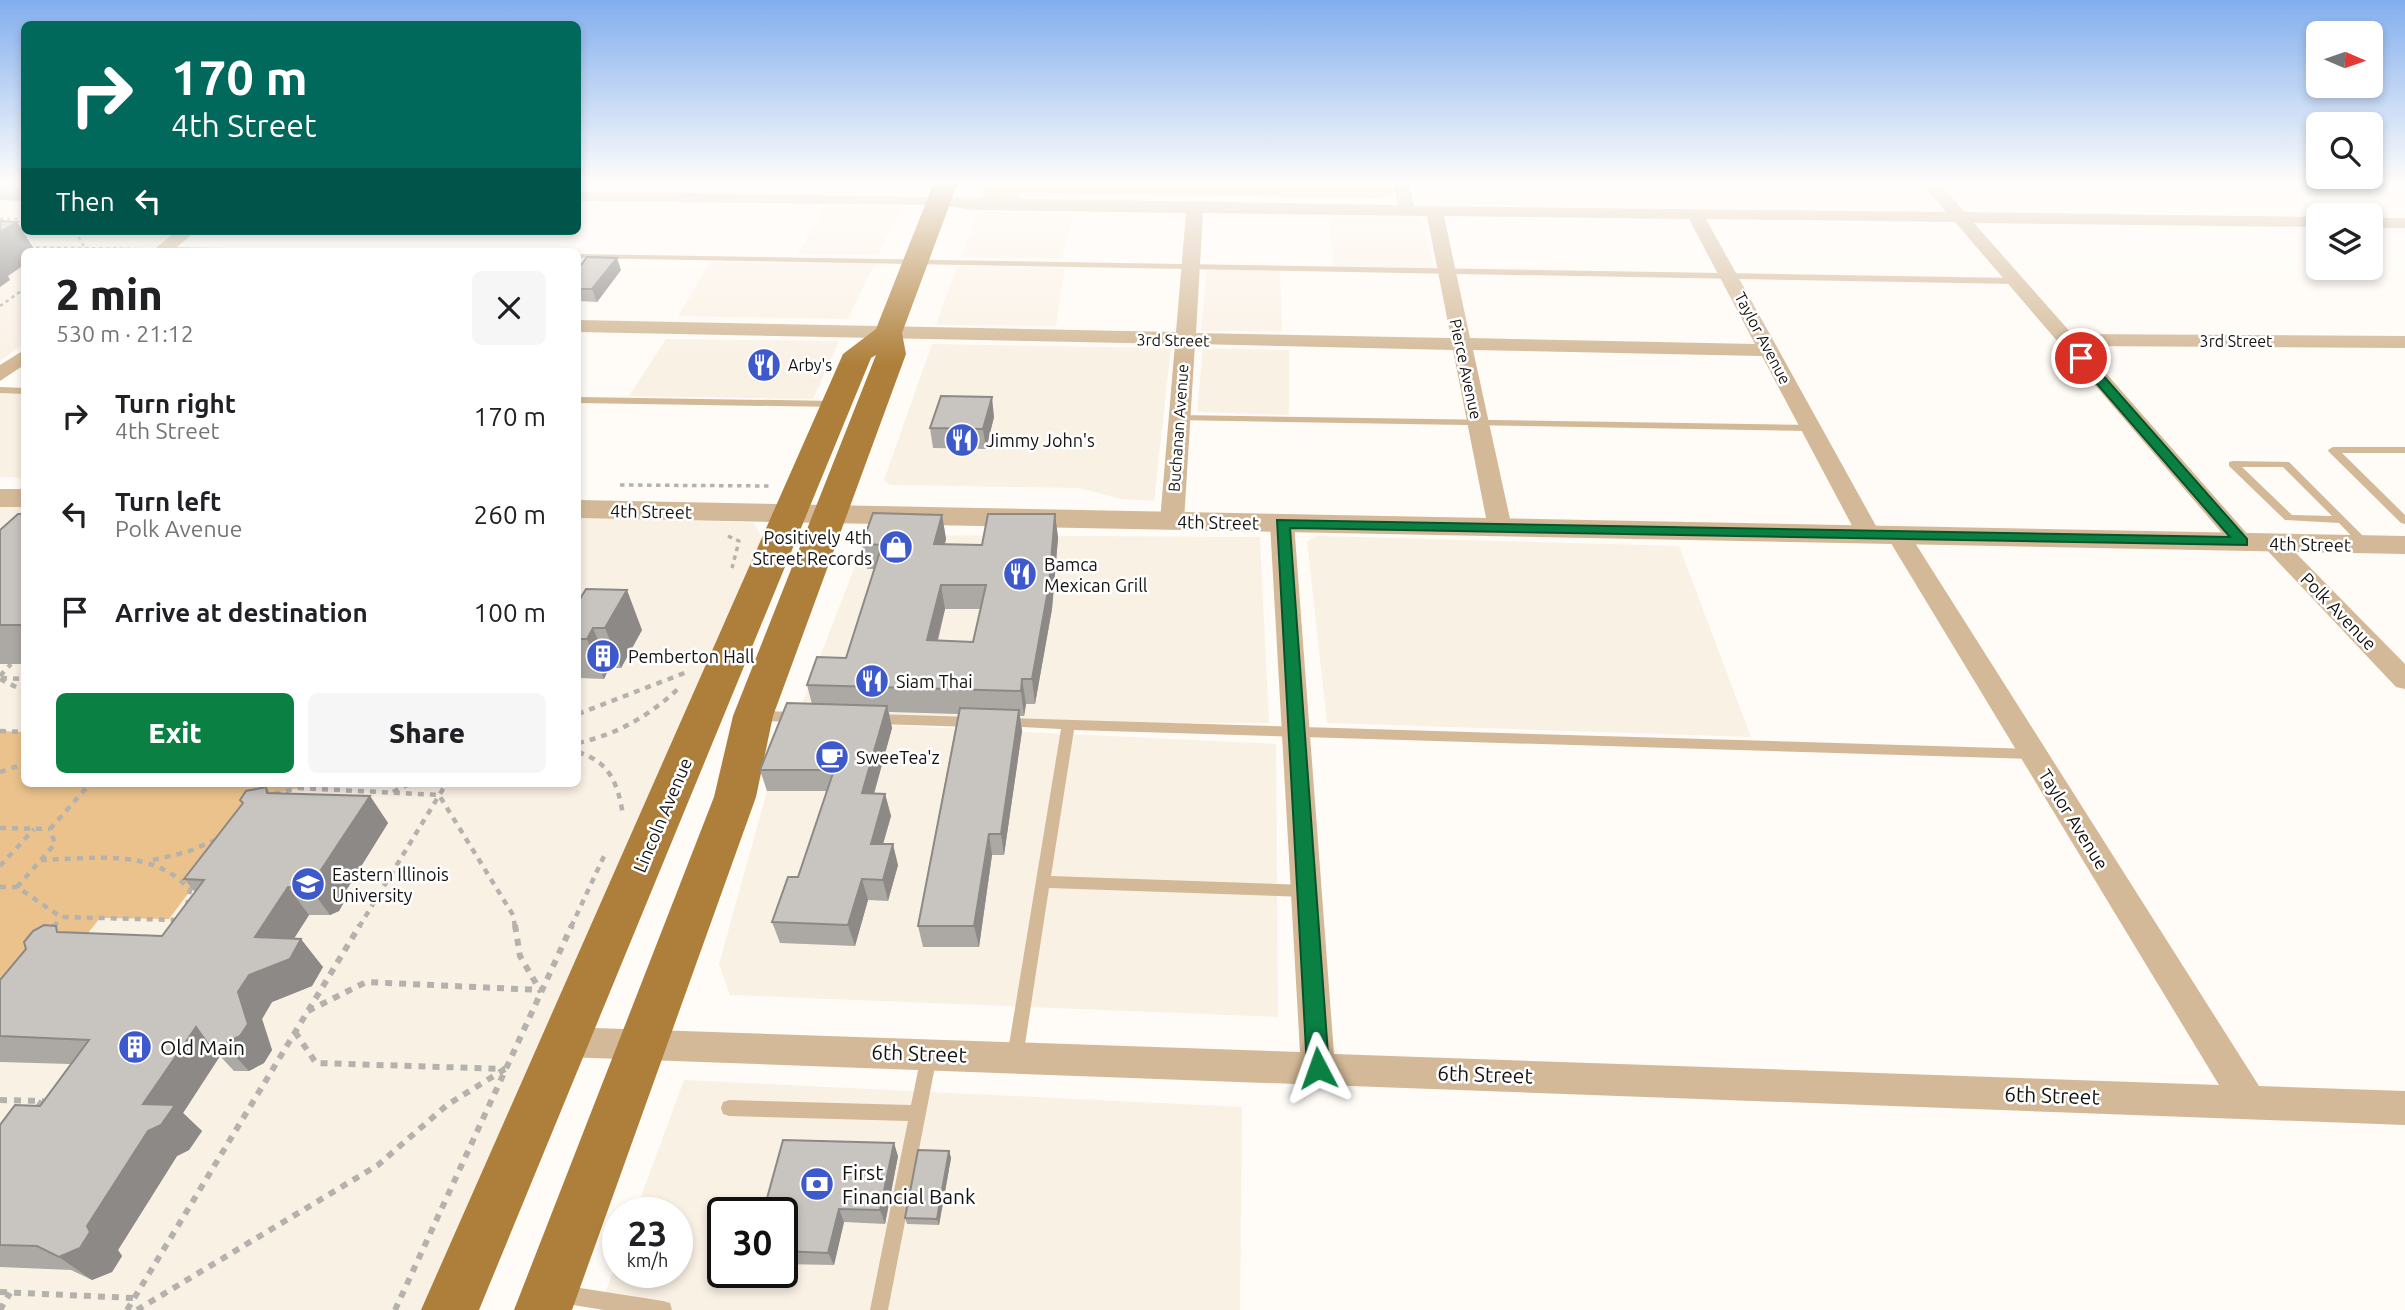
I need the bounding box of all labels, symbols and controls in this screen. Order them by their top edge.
north arrow [2306,21,2384,98]
map controls [2306,21,2383,280]
icon: right [56,49,147,140]
text: 170 m [171,49,308,104]
text: 4th Street [171,107,317,143]
button: search [2306,112,2383,189]
icon: left [129,182,167,220]
text: Then [56,187,115,216]
button: layers [2306,203,2383,280]
text: 2 min [56,271,163,318]
button: close [472,271,546,345]
street label: Taylor Avenue [1731,289,1795,387]
street label: Pierce Avenue [1447,317,1485,421]
text: 530 m · 21:12 [56,321,194,346]
pin [2051,328,2111,388]
street label: 3rd Street [1136,330,1210,350]
street label: 3rd Street [2200,332,2273,350]
icon: arrive [2062,339,2100,377]
restaurant icon: Arby's [745,346,783,384]
place label: Arby's [788,356,832,374]
street label: Buchanan Avenue [1165,363,1191,493]
text: Turn right [115,389,236,418]
icon: right [56,397,94,435]
text: 170 m [474,402,546,431]
text: 4th Street [115,418,220,443]
restaurant icon: Jimmy John's [943,421,981,459]
place label: Jimmy John's [986,430,1095,450]
text: Turn left [115,487,221,516]
icon: left [56,495,94,533]
text: 260 m [474,500,546,529]
street label: 4th Street [610,500,692,522]
street label: 4th Street [1177,511,1259,533]
text: Polk Avenue [115,516,242,541]
place label: Positively 4th Street Records [753,527,872,568]
shop icon: Positively 4th Street Records [877,528,915,566]
street label: 4th Street [2269,533,2351,555]
place label: Bamca Mexican Grill [1044,554,1148,595]
restaurant icon: Bamca Mexican Grill [1001,555,1039,593]
street label: Polk Avenue [2297,568,2381,654]
icon: arrive [56,593,94,631]
text: Arrive at destination [115,598,368,627]
text: 100 m [474,598,546,627]
building icon: Pemberton Hall [584,637,622,675]
place label: Pemberton Hall [628,646,755,666]
restaurant icon: Siam Thai [853,662,891,700]
place label: Siam Thai [896,671,973,691]
button: Exit [56,693,294,773]
button: Share [308,693,546,773]
cafe icon: SweeTea'z [813,738,851,776]
place label: SweeTea'z [856,747,940,767]
street label: Lincoln Avenue [629,755,695,875]
street label: Taylor Avenue [2035,765,2113,873]
place label: Eastern Illinois University [332,864,449,905]
school or university icon: Eastern Illinois University [289,865,327,903]
building icon: Old Main [116,1028,154,1066]
position arrow [1281,1031,1355,1105]
place label: Old Main [160,1035,245,1059]
street label: 6th Street [871,1039,967,1067]
street label: 6th Street [1437,1060,1533,1088]
street label: 6th Street [2004,1081,2100,1109]
place label: First Financial Bank [842,1160,976,1208]
bank icon: First Financial Bank [798,1165,836,1203]
speed limit sign: 30 [707,1197,798,1288]
text: 23 [628,1213,667,1253]
text: km/h [627,1250,668,1270]

